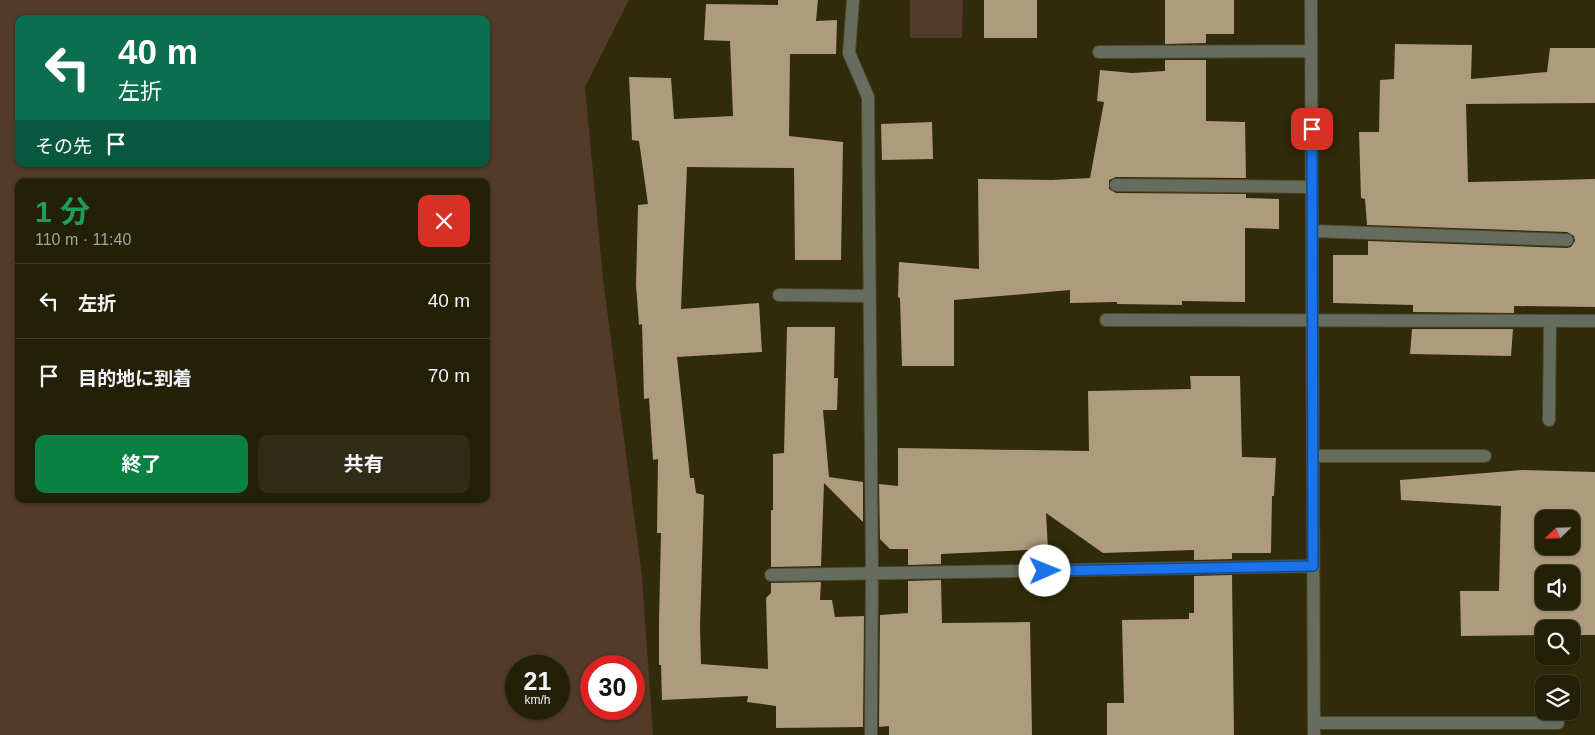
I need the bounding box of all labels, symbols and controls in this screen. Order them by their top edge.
text: 40 m [118,32,198,71]
icon: left [35,35,100,100]
text: 左折 [118,79,162,104]
pin [1291,108,1333,150]
icon: arrive [1298,115,1326,143]
icon: arrive [102,130,130,158]
text: その先 [35,136,92,157]
text: 1 分 [35,195,90,228]
button: close [418,195,470,247]
text: 110 m · 11:40 [35,231,131,248]
icon: left [35,287,63,315]
text: 40 m [428,290,470,311]
text: 左折 [78,293,116,314]
icon: arrive [35,362,63,390]
text: 70 m [428,365,470,386]
text: 目的地に到着 [78,368,192,389]
button: 終了 [35,435,248,493]
button: 共有 [258,435,470,493]
north arrow [1535,510,1580,555]
map controls [1535,510,1580,720]
position arrow [1018,544,1070,596]
button: sound [1535,565,1580,610]
button: search [1535,620,1580,665]
speed limit sign: 30 [580,655,645,720]
text: 21 [524,667,551,695]
button: layers [1535,675,1580,720]
text: km/h [524,693,551,707]

